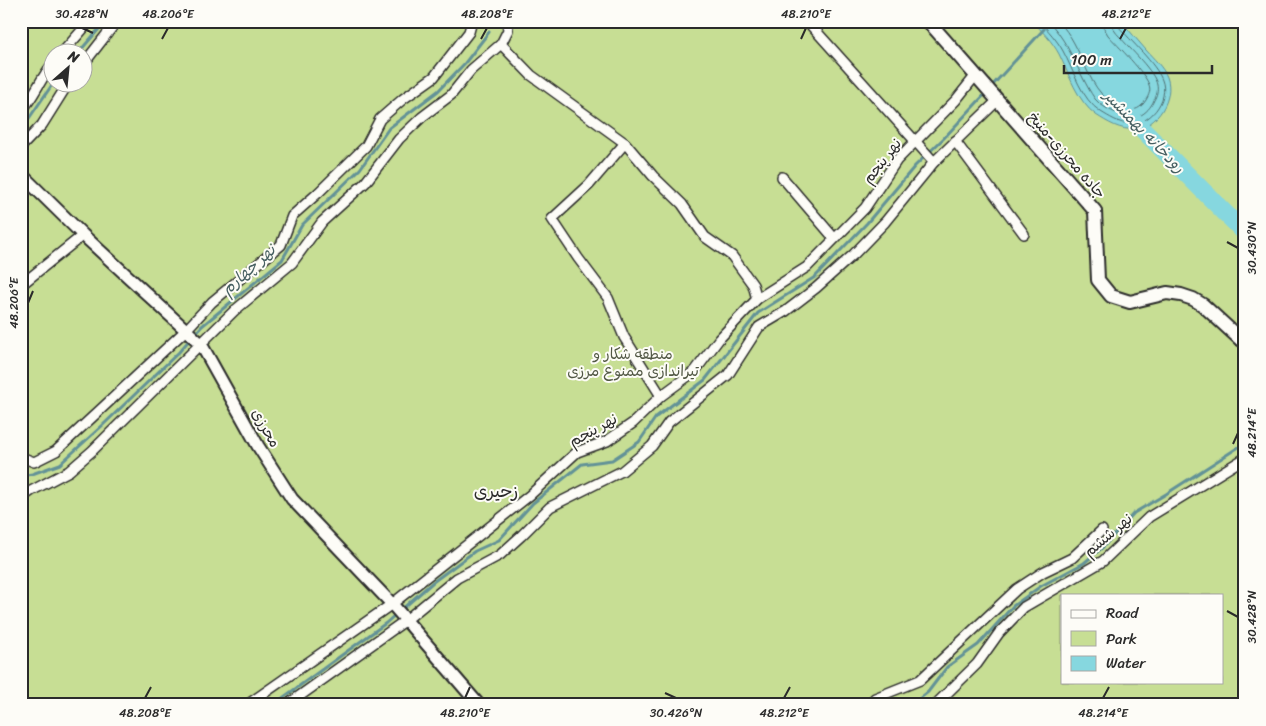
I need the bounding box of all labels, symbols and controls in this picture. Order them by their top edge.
text: 30.428°N [56,3,109,25]
text: 48.206°E [142,3,195,25]
text: 48.208°E [461,3,514,25]
text: 48.210°E [781,3,832,25]
text: 48.212°E [1101,3,1152,25]
north arrow [42,42,92,92]
scale bar [1064,42,1211,74]
text: N [63,43,84,70]
text: 100 m [1071,47,1112,73]
water label: رودخانه بهمنشیر [1095,81,1192,180]
street label: جاده محرزی-منیخ [1021,105,1113,205]
street label: نهر پنجم [856,132,908,190]
text: 30.430°N [1241,221,1263,274]
water label: نهر چهارم [214,235,284,302]
text: 48.206°E [3,276,25,329]
park label: منطقه شکار و تیراندازی ممنوع مرزی [567,341,699,384]
street label: محرزی [244,403,288,453]
street label: نهر پنجم [564,406,622,454]
text: 48.214°E [1241,407,1263,458]
district label: زحیری [474,475,518,507]
street label: نهر ششم [1078,506,1138,564]
text: 30.428°N [1241,590,1263,643]
legend [1061,594,1224,684]
text: Road [1106,600,1139,626]
text: Park [1106,626,1137,652]
text: Water [1106,650,1146,676]
text: 48.208°E [119,702,172,724]
text: 48.210°E [440,702,491,724]
text: 30.426°N [650,702,703,724]
text: 48.212°E [759,702,810,724]
text: 48.214°E [1078,702,1129,724]

